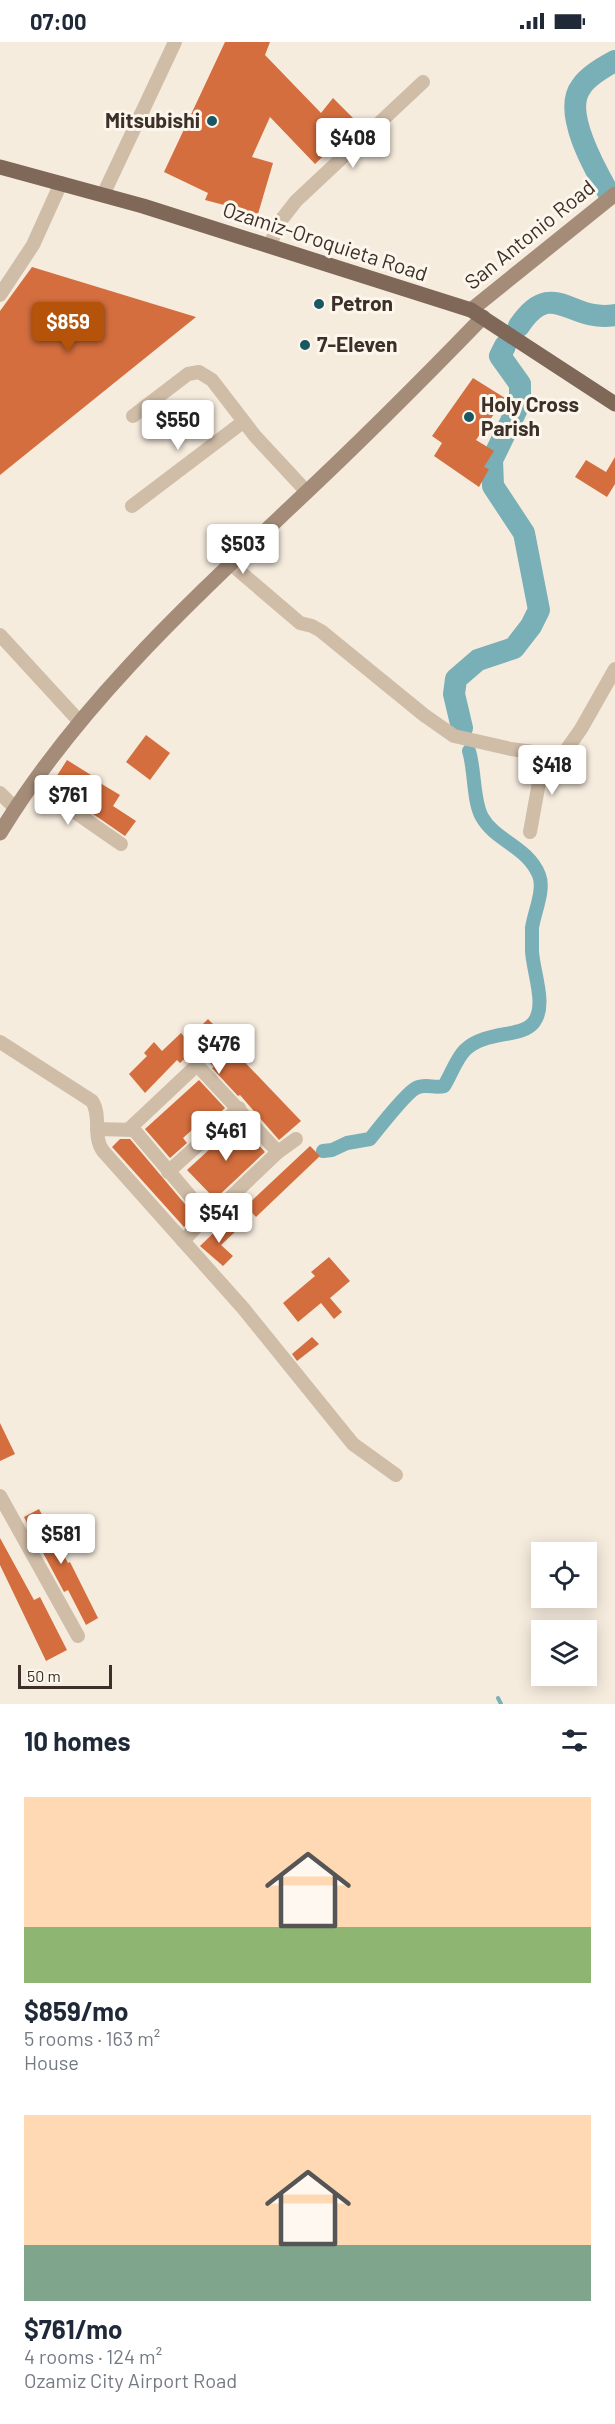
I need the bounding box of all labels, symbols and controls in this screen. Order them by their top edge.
text: 07:00 [30,8,87,34]
place label: Mitsubishi [105,107,200,132]
marker: Mitsubishi [205,114,219,128]
pin: $408 [317,118,389,169]
text: $408 [330,125,376,149]
street label: San Antonio Road [459,174,599,294]
street label: Ozamiz-Oroquieta Road [220,196,431,285]
place label: Petron [331,290,393,315]
marker: Petron [312,297,326,311]
pin: $859 [32,302,104,353]
text: $859 [46,309,90,333]
place label: 7-Eleven [317,331,397,356]
marker: 7-Eleven [298,338,312,352]
place label: Holy Cross Parish [481,391,579,440]
pin: $550 [142,400,214,451]
text: $550 [156,407,200,431]
marker: Holy Cross Parish [462,410,476,424]
pin: $503 [207,524,279,575]
text: $503 [221,531,265,555]
pin: $418 [516,745,588,796]
text: $418 [532,752,572,776]
pin: $761 [32,775,104,826]
text: $761 [48,782,88,806]
pin: $476 [183,1024,255,1075]
text: $476 [198,1031,240,1055]
pin: $461 [190,1111,262,1162]
text: $461 [205,1118,247,1142]
pin: $541 [183,1193,255,1244]
text: $541 [199,1200,239,1224]
pin: $581 [25,1514,97,1565]
text: $581 [41,1521,81,1545]
map controls [531,1542,597,1686]
button: locate [531,1542,597,1608]
button: layers [531,1620,597,1686]
scale bar [18,1662,112,1690]
text: 50 m [27,1666,61,1685]
icon: filters [558,1724,591,1757]
text: 10 homes [24,1725,131,1756]
icon: home [254,1836,362,1944]
text: $859/mo [24,1995,128,2026]
text: 5 rooms · 163 m² [24,2026,160,2050]
text: House [24,2050,79,2074]
icon: home [254,2154,362,2262]
text: $761/mo [24,2313,122,2344]
text: 4 rooms · 124 m² [24,2344,162,2368]
text: Ozamiz City Airport Road [24,2368,237,2392]

